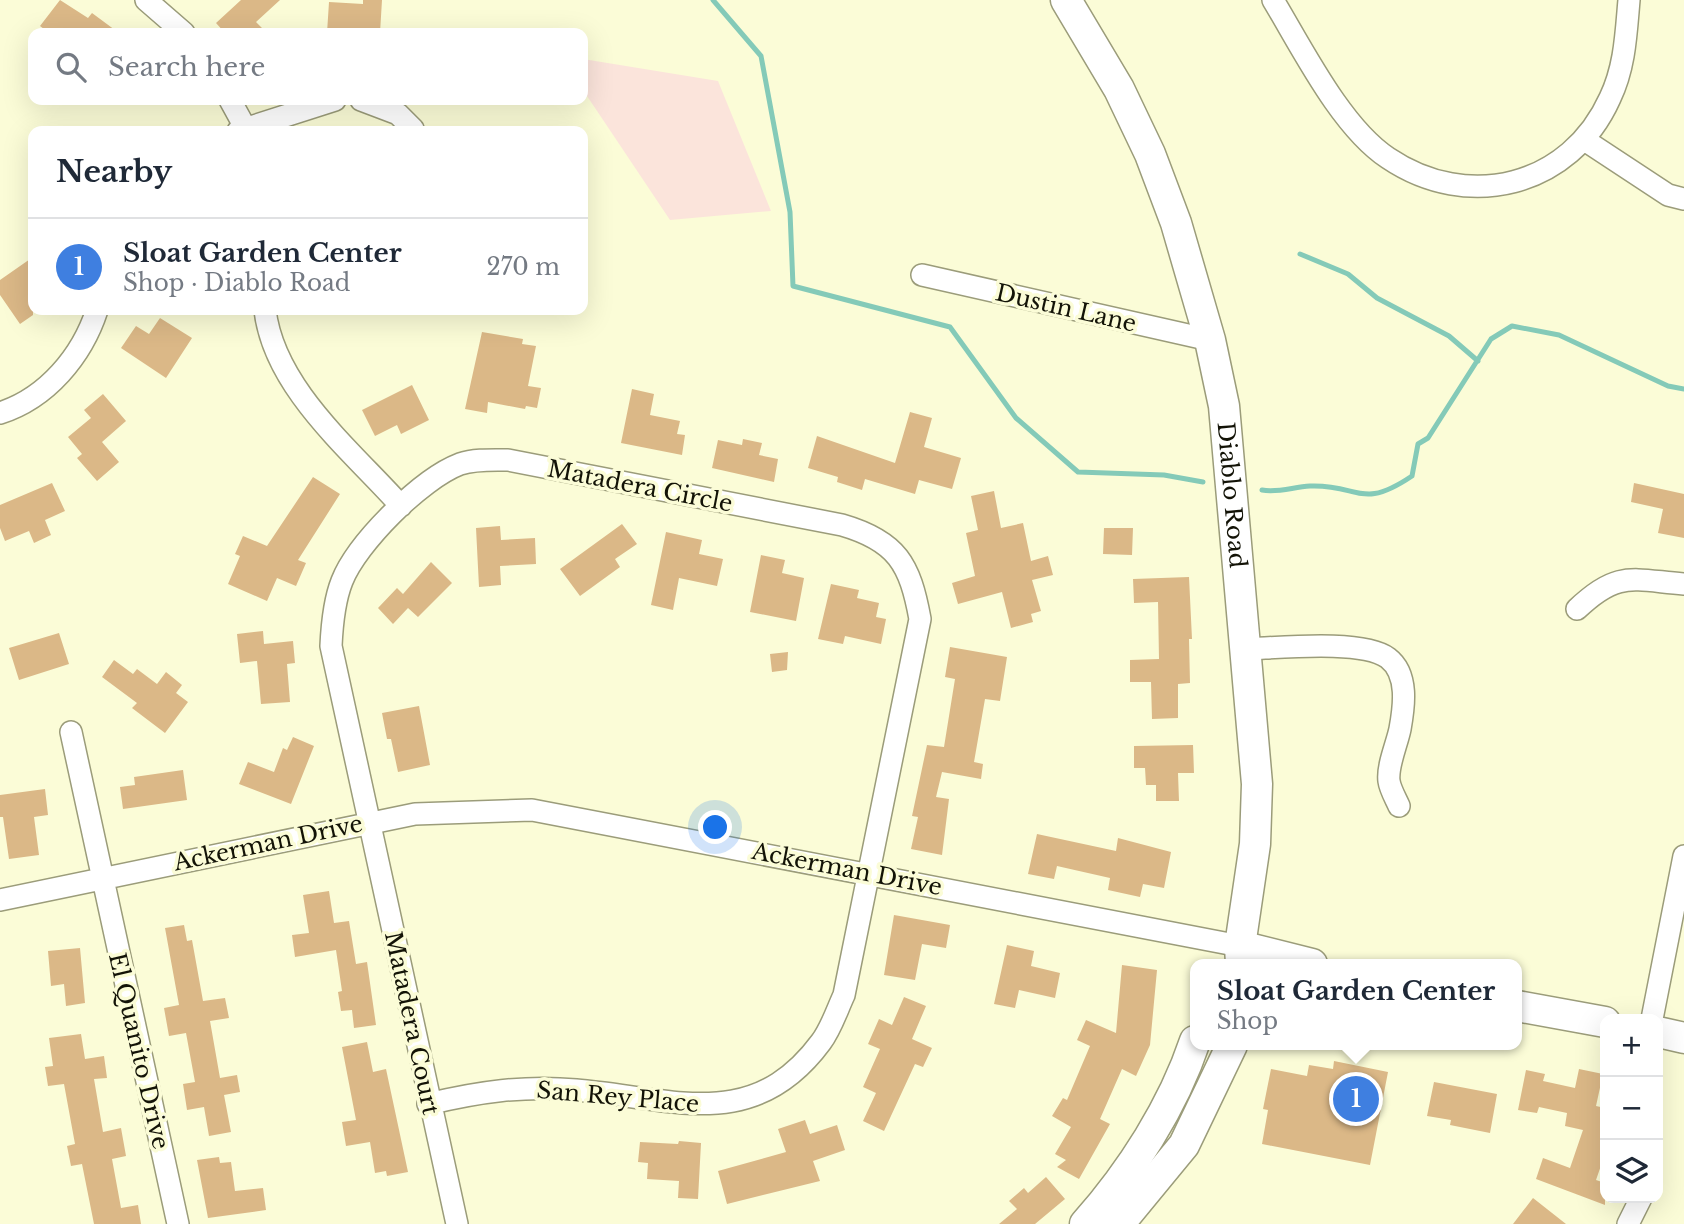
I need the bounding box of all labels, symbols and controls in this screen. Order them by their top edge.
search box [28,28,588,105]
icon: search [52,48,90,86]
text: Search here [108,51,265,83]
text: Nearby [56,153,172,190]
text: Sloat Garden Center [123,237,402,269]
text: 1 [74,253,84,281]
text: 270 m [487,253,560,281]
text: Shop · Diablo Road [123,269,350,297]
street label: Dustin Lane [993,278,1139,338]
street label: Diablo Road [1211,421,1252,569]
street label: Matadera Circle [545,454,735,518]
street label: Ackerman Drive [170,809,365,877]
your location [698,810,732,844]
street label: Ackerman Drive [749,837,944,901]
street label: Matadera Court [379,929,445,1117]
street label: El Quanito Drive [103,950,175,1152]
popup [1190,959,1522,1050]
text: Sloat Garden Center [1217,975,1495,1007]
text: Shop [1217,1007,1278,1035]
map controls [1600,1014,1663,1203]
button: + [1600,1014,1663,1077]
pin: 1 [1333,1073,1379,1125]
street label: San Rey Place [536,1076,700,1118]
button: − [1600,1077,1663,1140]
button: layers [1600,1140,1663,1203]

